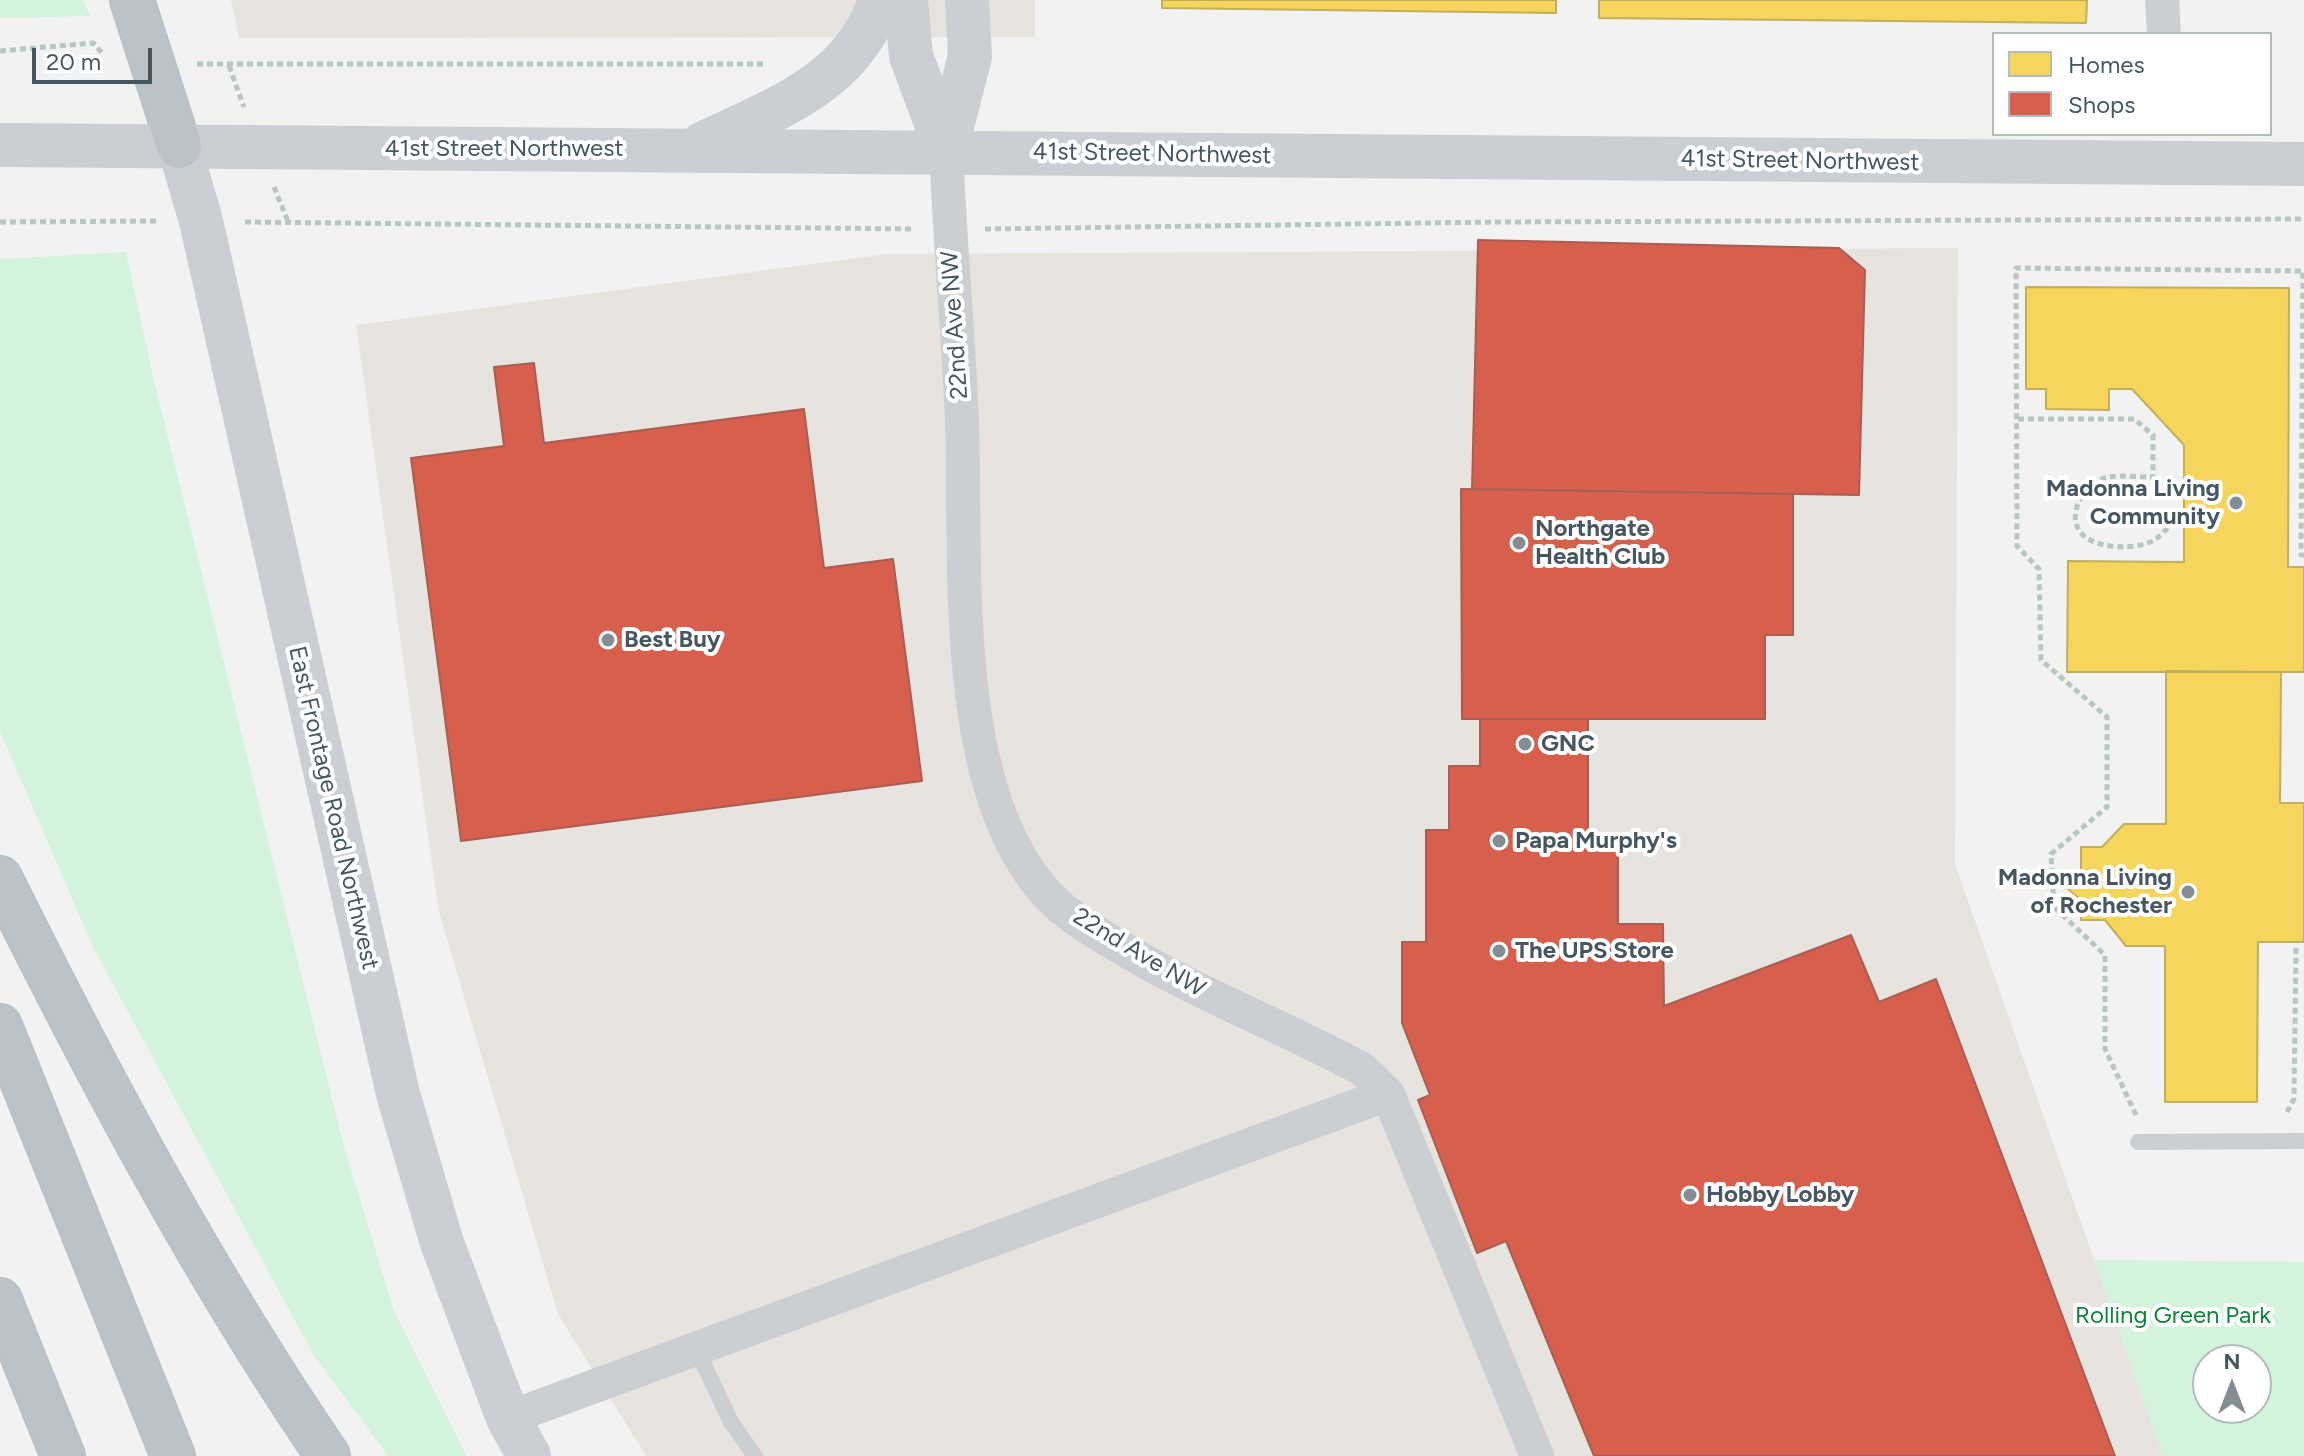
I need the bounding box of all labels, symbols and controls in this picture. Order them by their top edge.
scale bar [36,32,156,82]
legend [1992,32,2272,136]
text: 20 m [46,47,101,76]
text: Homes [2068,50,2145,79]
text: Shops [2068,90,2135,119]
street label: 41st Street Northwest [385,135,623,163]
street label: 41st Street Northwest [1032,138,1272,170]
street label: 41st Street Northwest [1680,145,1920,177]
street label: 22nd Ave NW [935,250,975,400]
place label: Madonna Living Community [2046,475,2220,531]
marker: Madonna Living Community [2227,494,2245,512]
place label: Northgate Health Club [1535,515,1665,571]
marker: Northgate Health Club [1510,534,1528,552]
place label: Best Buy [624,626,721,654]
marker: Best Buy [599,631,617,649]
street label: East Frontage Road Northwest [282,643,384,973]
place label: GNC [1541,730,1595,758]
marker: GNC [1516,735,1534,753]
place label: Papa Murphy's [1515,827,1677,855]
marker: Papa Murphy's [1490,832,1508,850]
place label: Madonna Living of Rochester [1998,864,2172,920]
marker: Madonna Living of Rochester [2179,883,2197,901]
street label: 22nd Ave NW [1068,902,1210,1004]
place label: The UPS Store [1515,937,1674,965]
marker: The UPS Store [1490,942,1508,960]
place label: Hobby Lobby [1706,1181,1854,1209]
marker: Hobby Lobby [1681,1186,1699,1204]
park label: Rolling Green Park [2075,1302,2271,1330]
north arrow [2192,1344,2272,1424]
text: N [2223,1348,2241,1375]

